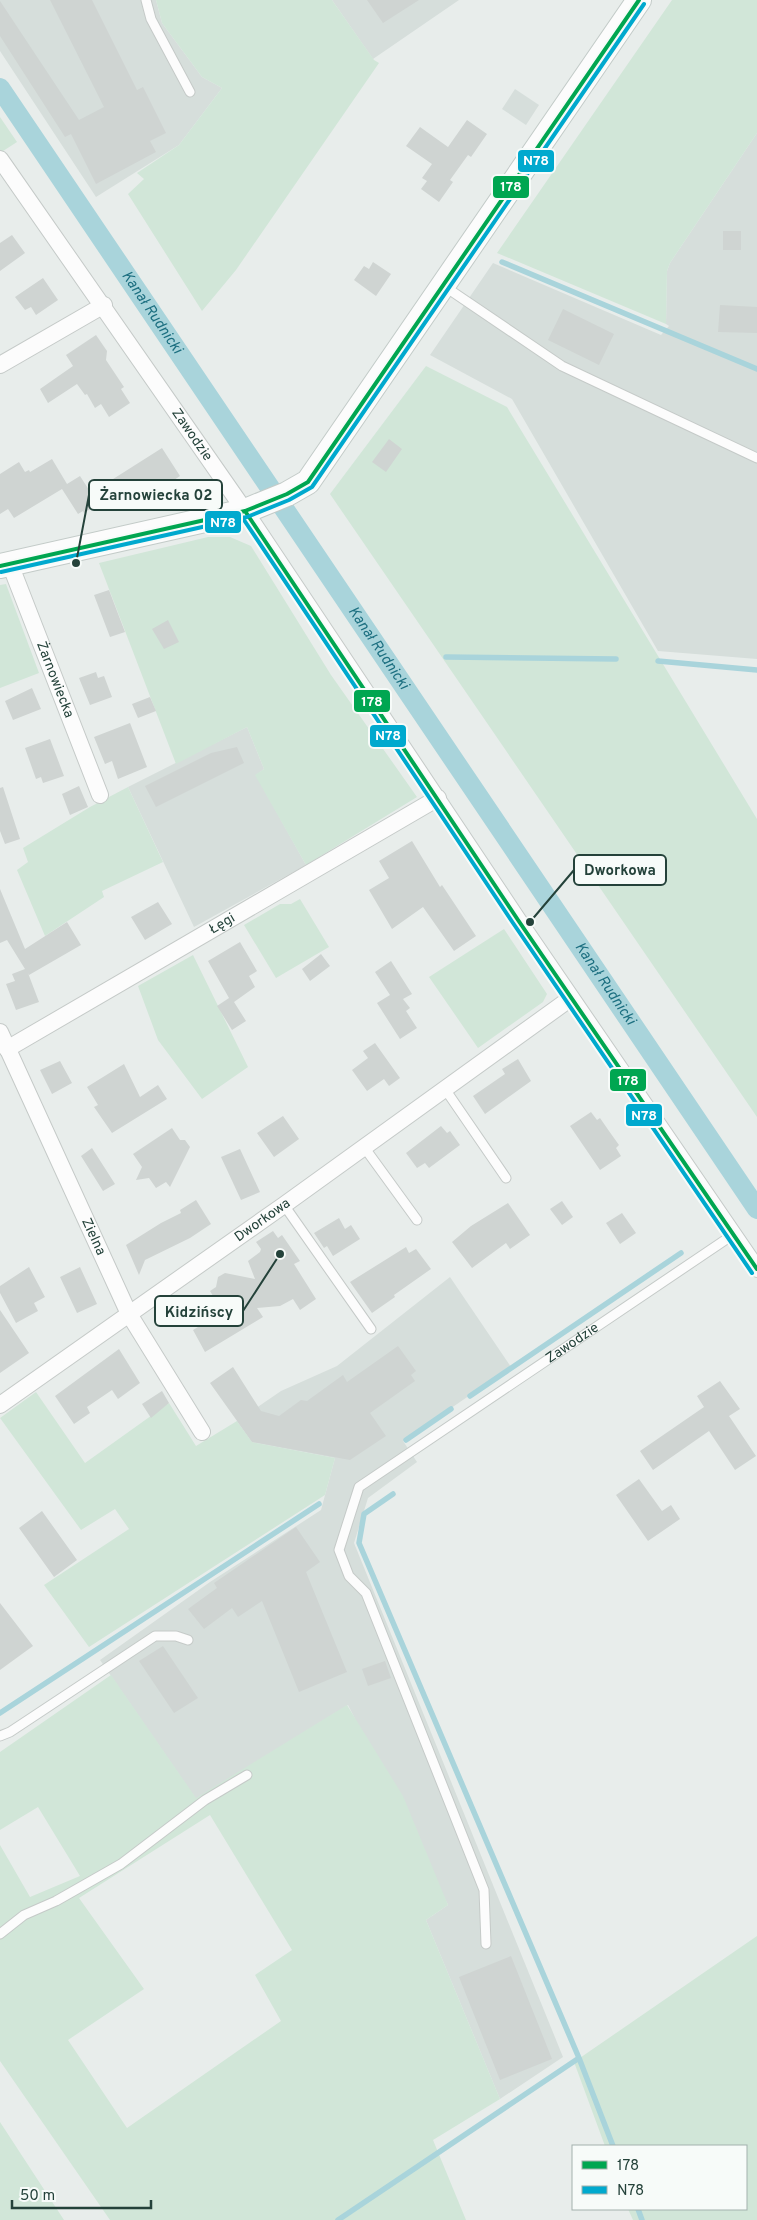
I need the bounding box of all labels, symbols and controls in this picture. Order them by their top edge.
line badge: N78 [517,149,555,173]
text: N78 [523,153,549,170]
line badge: 178 [492,175,530,199]
text: 178 [500,179,522,196]
water label: Kanał Rudnicki [117,267,187,359]
street label: Zawodzie [168,405,216,464]
callout: Żarnowiecka 02 [89,480,222,510]
text: Żarnowiecka 02 [100,486,212,506]
line badge: N78 [204,510,242,534]
text: N78 [210,515,236,532]
water label: Kanał Rudnicki [344,603,414,694]
street label: Żarnowiecka [32,639,78,720]
line badge: 178 [353,689,391,713]
text: 178 [361,694,383,711]
line badge: N78 [369,724,407,748]
text: N78 [375,728,401,745]
callout: Dworkowa [574,855,666,885]
text: Dworkowa [584,862,656,881]
street label: Łęgi [206,910,238,938]
water label: Kanał Rudnicki [570,939,640,1030]
line badge: 178 [609,1068,647,1092]
text: 178 [617,1073,639,1090]
line badge: N78 [625,1103,663,1127]
text: N78 [631,1108,657,1125]
street label: Dworkowa [231,1195,294,1246]
street label: Zielna [78,1215,109,1258]
callout: Kidzińscy [155,1296,243,1326]
text: Kidzińscy [165,1304,234,1323]
street label: Zawodzie [543,1319,602,1367]
legend [572,2145,747,2210]
text: 178 [617,2157,639,2176]
scale bar [12,2178,151,2210]
text: N78 [617,2182,644,2201]
text: 50 m [20,2187,55,2206]

